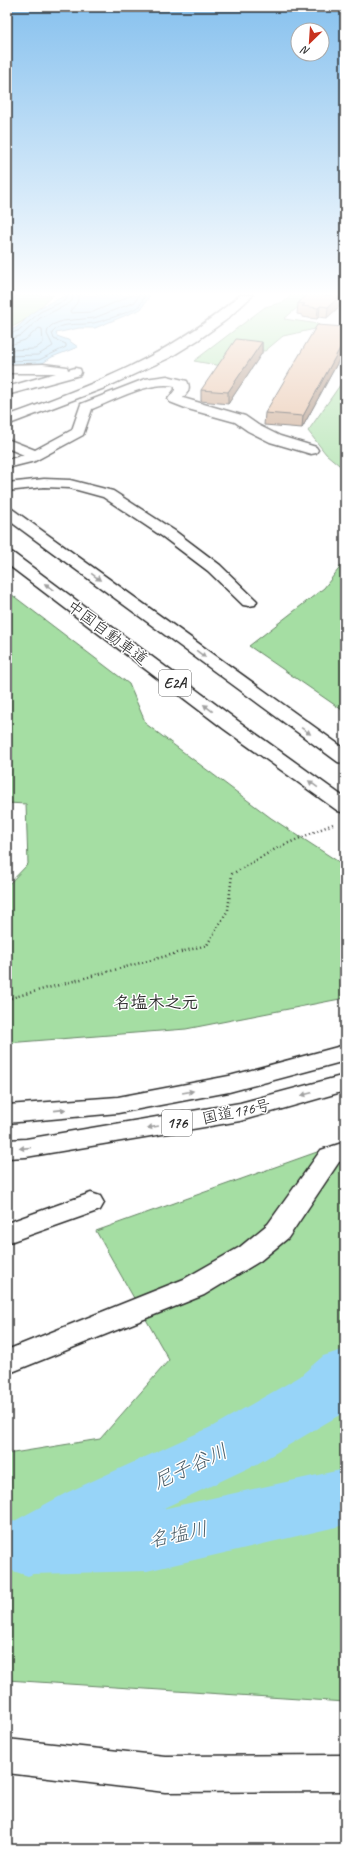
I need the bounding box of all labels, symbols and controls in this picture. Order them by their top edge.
north arrow [290,22,330,62]
text: N [298,42,312,59]
one-way arrow [91,573,102,581]
one-way arrow [43,583,54,591]
street label: 中国自動車道 [63,596,152,670]
one-way arrow [196,650,206,658]
road number: E2A [159,670,191,696]
one-way arrow [203,704,213,712]
one-way arrow [301,727,311,735]
one-way arrow [308,781,318,789]
district label: 名塩木之元 [114,992,199,1013]
one-way arrow [182,1088,195,1094]
one-way arrow [301,1091,313,1097]
street label: 国道176号 [200,1095,272,1129]
one-way arrow [54,1107,66,1114]
road number: 176 [162,1110,192,1136]
one-way arrow [147,1124,159,1130]
one-way arrow [19,1144,31,1151]
water label: 尼子谷川 [149,1438,232,1495]
water label: 名塩川 [146,1516,210,1553]

